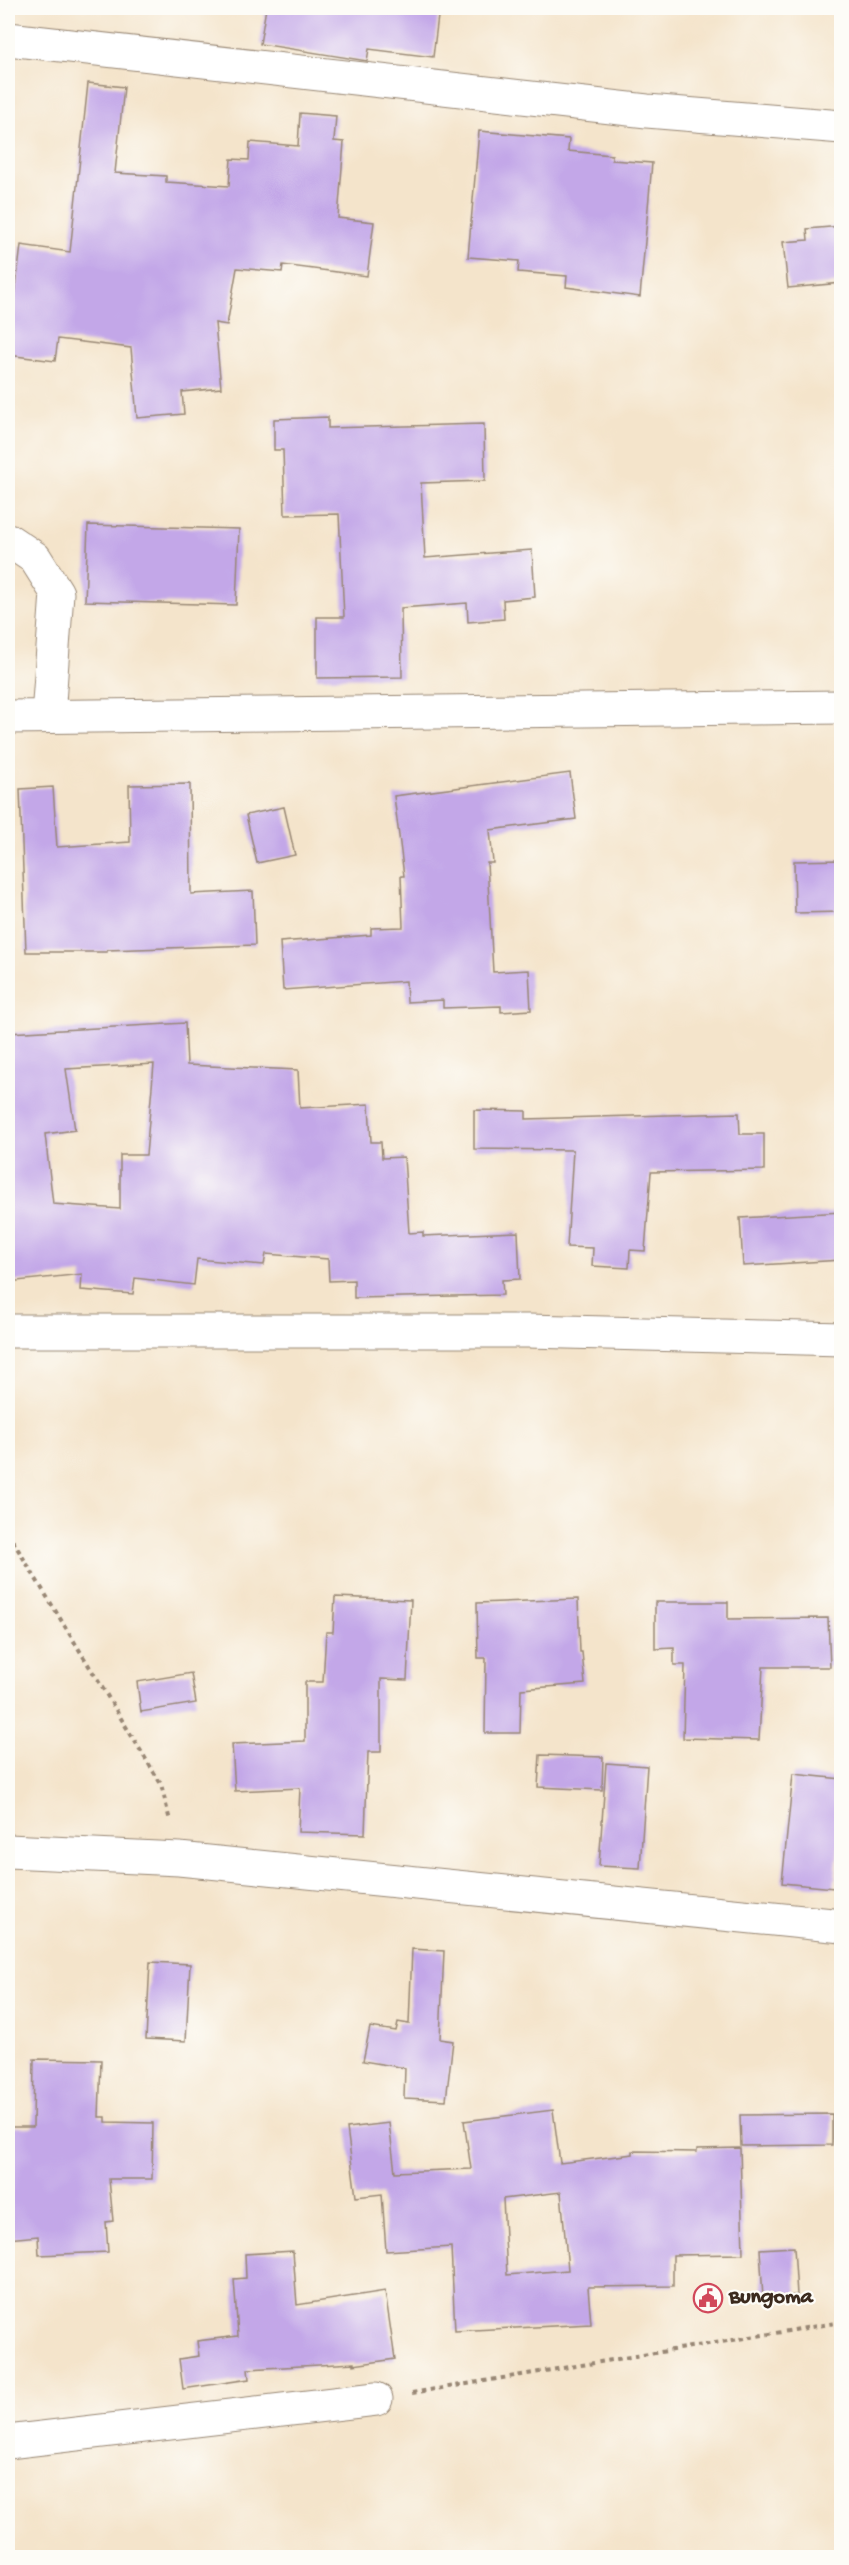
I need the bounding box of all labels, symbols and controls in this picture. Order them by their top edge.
public building icon: Bungoma [692,2282,724,2314]
place label: Bungoma [728,2285,815,2311]

